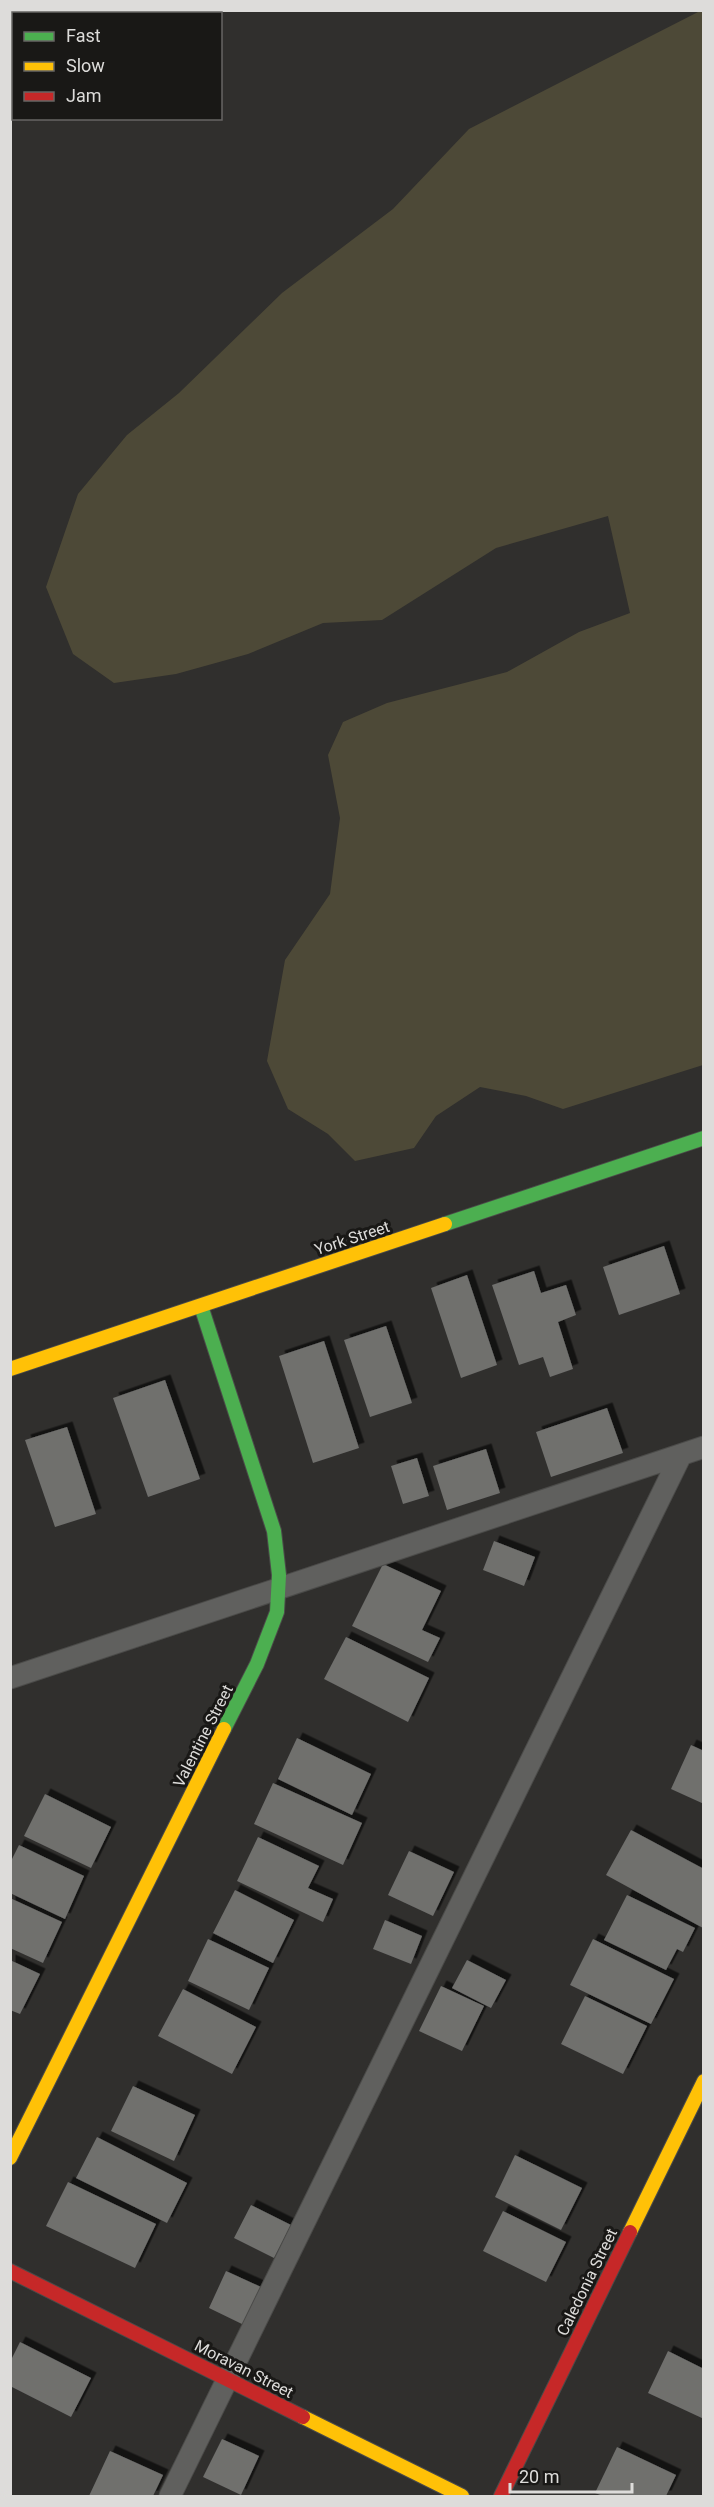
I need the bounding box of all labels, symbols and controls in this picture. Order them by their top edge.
legend [12,12,222,120]
text: Fast [66,25,101,46]
text: Slow [66,55,105,76]
text: Jam [66,85,102,106]
street label: York Street [312,1217,392,1259]
street label: Valentine Street [169,1682,237,1790]
street label: Caledonia Street [553,2225,621,2339]
street label: Moravan Street [192,2336,296,2402]
scale bar [510,2456,632,2494]
text: 20 m [519,2466,559,2487]

